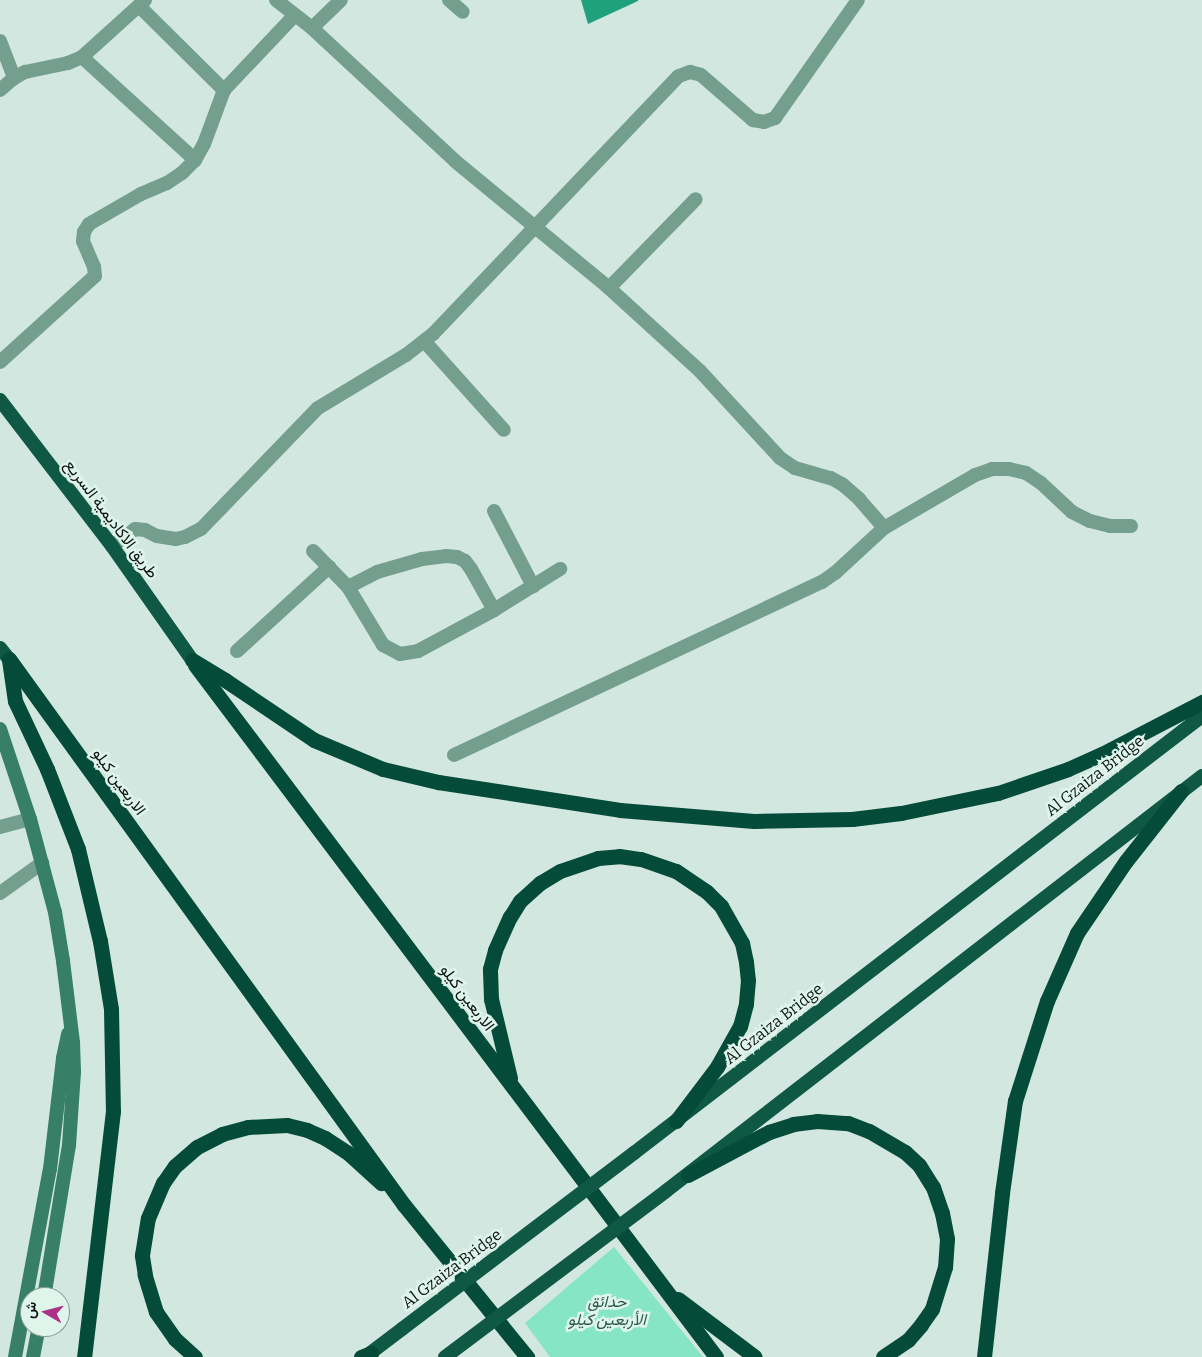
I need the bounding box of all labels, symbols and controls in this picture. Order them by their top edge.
street label: طريق الاكاديمية السريع [60,456,162,582]
street label: Al Gzaiza Bridge [1042,732,1148,820]
street label: الاربعين كيلو [88,745,150,819]
street label: الاربعين كيلو [436,961,498,1035]
street label: Al Gzaiza Bridge [721,980,827,1068]
street label: Al Gzaiza Bridge [398,1225,506,1313]
north arrow [20,1287,70,1337]
park label: حدائق الأربعين كيلو [568,1292,646,1330]
text: ش [21,1300,40,1320]

